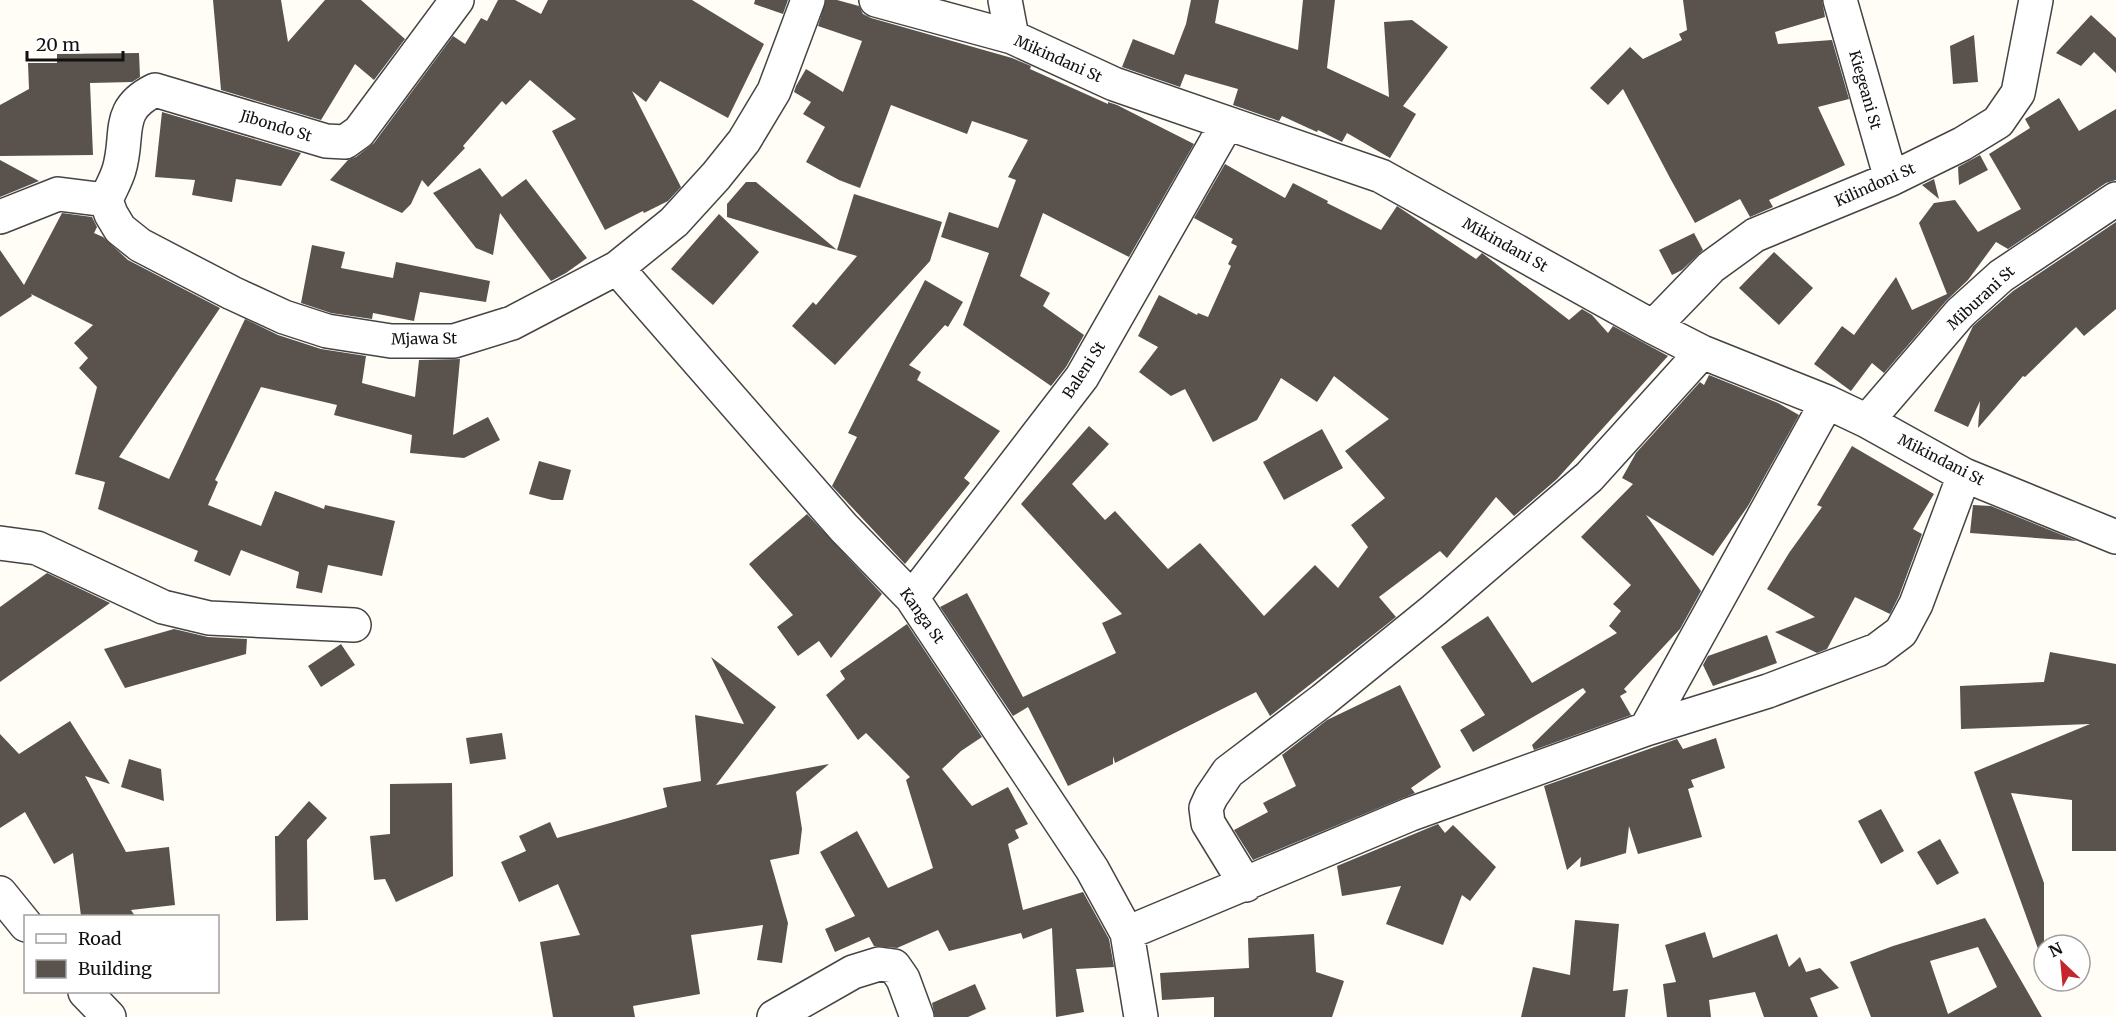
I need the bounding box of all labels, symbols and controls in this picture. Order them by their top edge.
scale bar [27,24,123,62]
street label: Mikindani St [1011,31,1105,86]
text: 20 m [36,33,80,56]
street label: Kiegeani St [1845,48,1886,132]
street label: Jibondo St [237,105,314,145]
street label: Kilindoni St [1832,158,1918,211]
street label: Mikindani St [1459,213,1551,276]
street label: Miburani St [1943,261,2018,334]
street label: Mjawa St [391,328,457,349]
street label: Baleni St [1058,338,1109,402]
street label: Mikindani St [1895,430,1988,489]
street label: Kanga St [896,584,949,647]
legend [24,915,219,993]
text: Road [78,927,122,950]
north arrow [2032,933,2092,993]
text: N [2045,938,2066,961]
text: Building [78,957,152,980]

